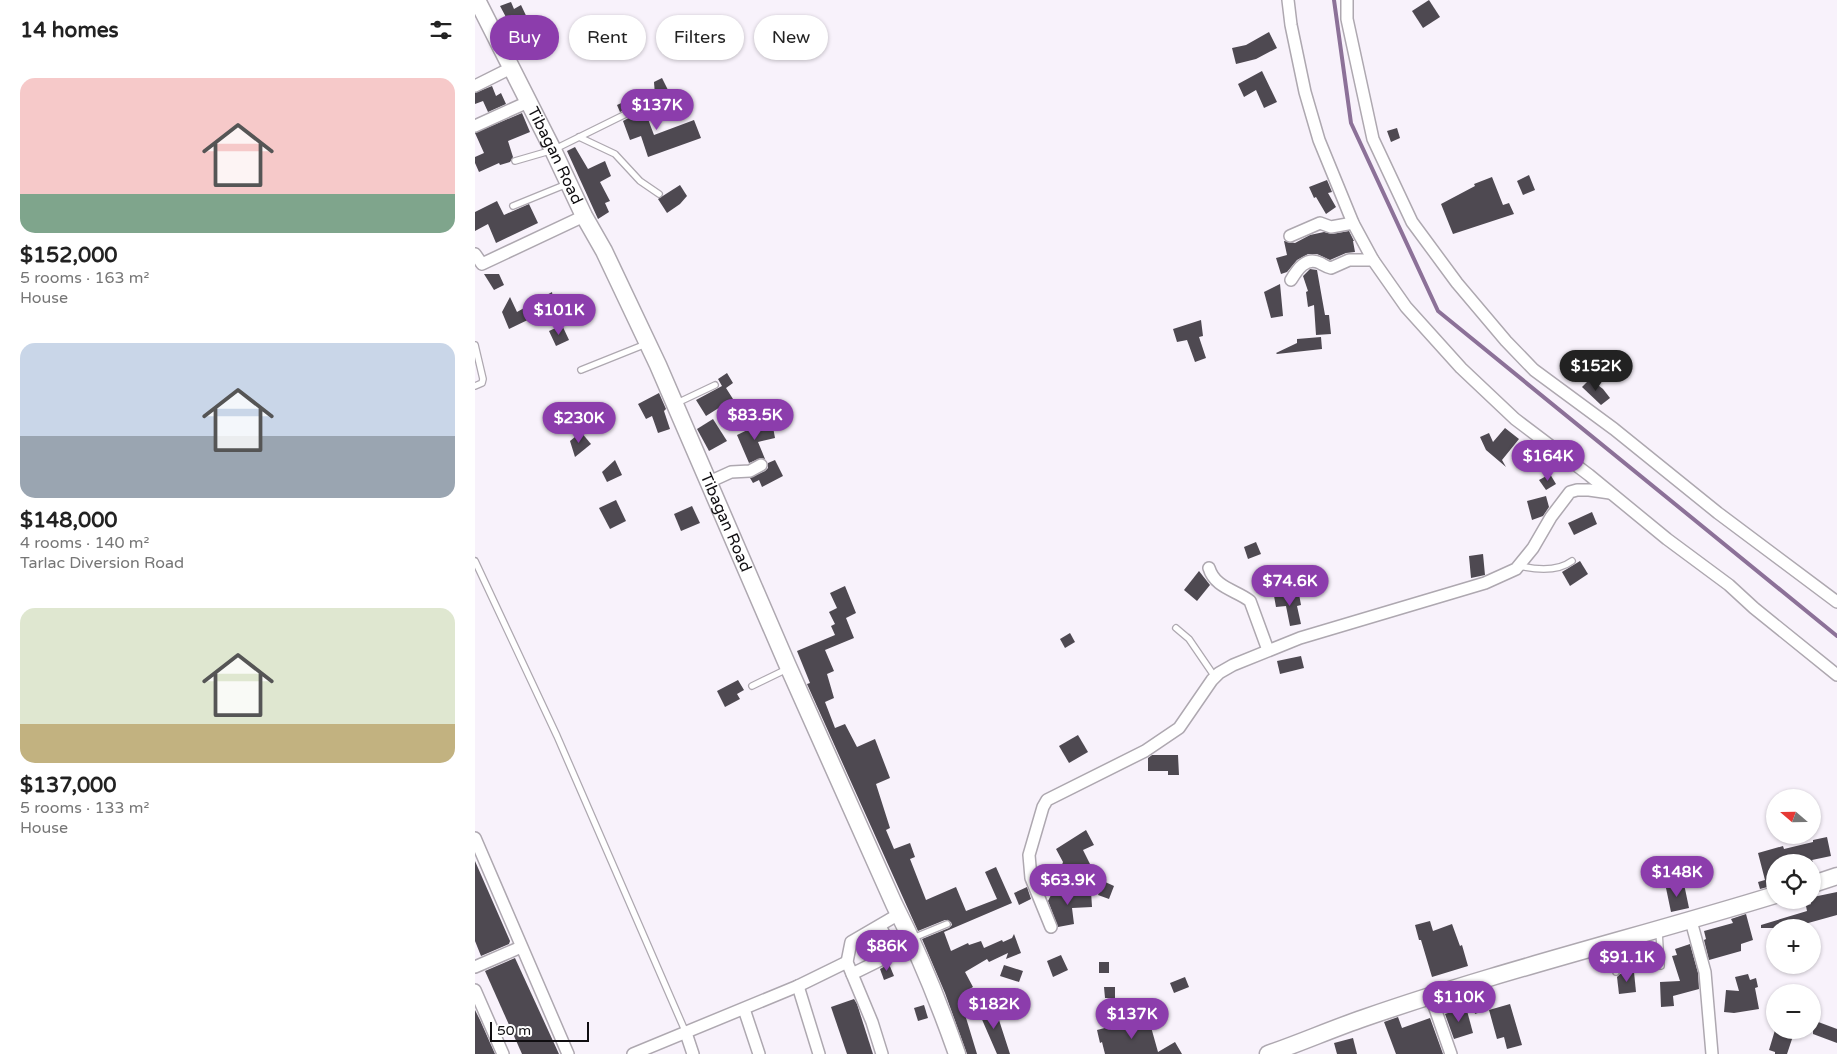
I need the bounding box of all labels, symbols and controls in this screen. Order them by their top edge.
chip: Buy [490,15,559,60]
chip: Rent [569,15,646,60]
chip: Filters [656,15,744,60]
chip: New [754,15,828,60]
icon: filters [427,16,455,44]
text: 14 homes [20,18,119,43]
pin: $137K [622,88,692,131]
text: $137K [632,95,682,115]
street label: Tibagan Road [523,103,587,207]
icon: home [193,110,283,200]
text: $152,000 [20,243,118,268]
text: 5 rooms · 163 m² [20,268,149,288]
text: House [20,288,68,308]
pin: $101K [524,294,594,336]
text: $101K [534,300,584,320]
pin: $152K [1561,350,1631,392]
text: $152K [1571,356,1621,376]
icon: home [193,375,283,465]
pin: $83.5K [714,398,796,441]
pin: $230K [544,402,614,444]
text: $83.5K [728,405,782,425]
text: $230K [554,408,604,428]
pin: $164K [1513,440,1583,482]
text: $164K [1523,446,1573,466]
street label: Tibagan Road [696,470,756,575]
text: $148,000 [20,508,118,533]
text: 4 rooms · 140 m² [20,533,149,553]
text: Tarlac Diversion Road [20,553,184,573]
pin: $74.6K [1249,564,1331,607]
text: $74.6K [1263,571,1317,591]
icon: home [193,640,283,730]
text: $137,000 [20,773,116,798]
north arrow [1766,789,1821,844]
map controls [1766,789,1821,1039]
text: 5 rooms · 133 m² [20,798,149,818]
text: House [20,818,68,838]
button: locate [1766,854,1821,909]
pin: $148K [1642,856,1712,898]
text: $148K [1652,862,1702,882]
pin: $63.9K [1027,864,1109,906]
text: $63.9K [1041,870,1095,890]
button: + [1766,919,1821,974]
pin: $86K [857,930,917,972]
text: $86K [867,936,907,956]
pin: $91.1K [1586,940,1668,983]
text: $91.1K [1600,947,1654,967]
pin: $110K [1424,980,1494,1023]
button: − [1766,984,1821,1039]
text: $110K [1434,987,1484,1007]
pin: $182K [959,988,1029,1030]
text: $182K [969,994,1019,1014]
pin: $137K [1097,998,1167,1040]
text: $137K [1107,1004,1157,1024]
scale bar [490,1019,589,1042]
text: 50 m [497,1022,531,1039]

